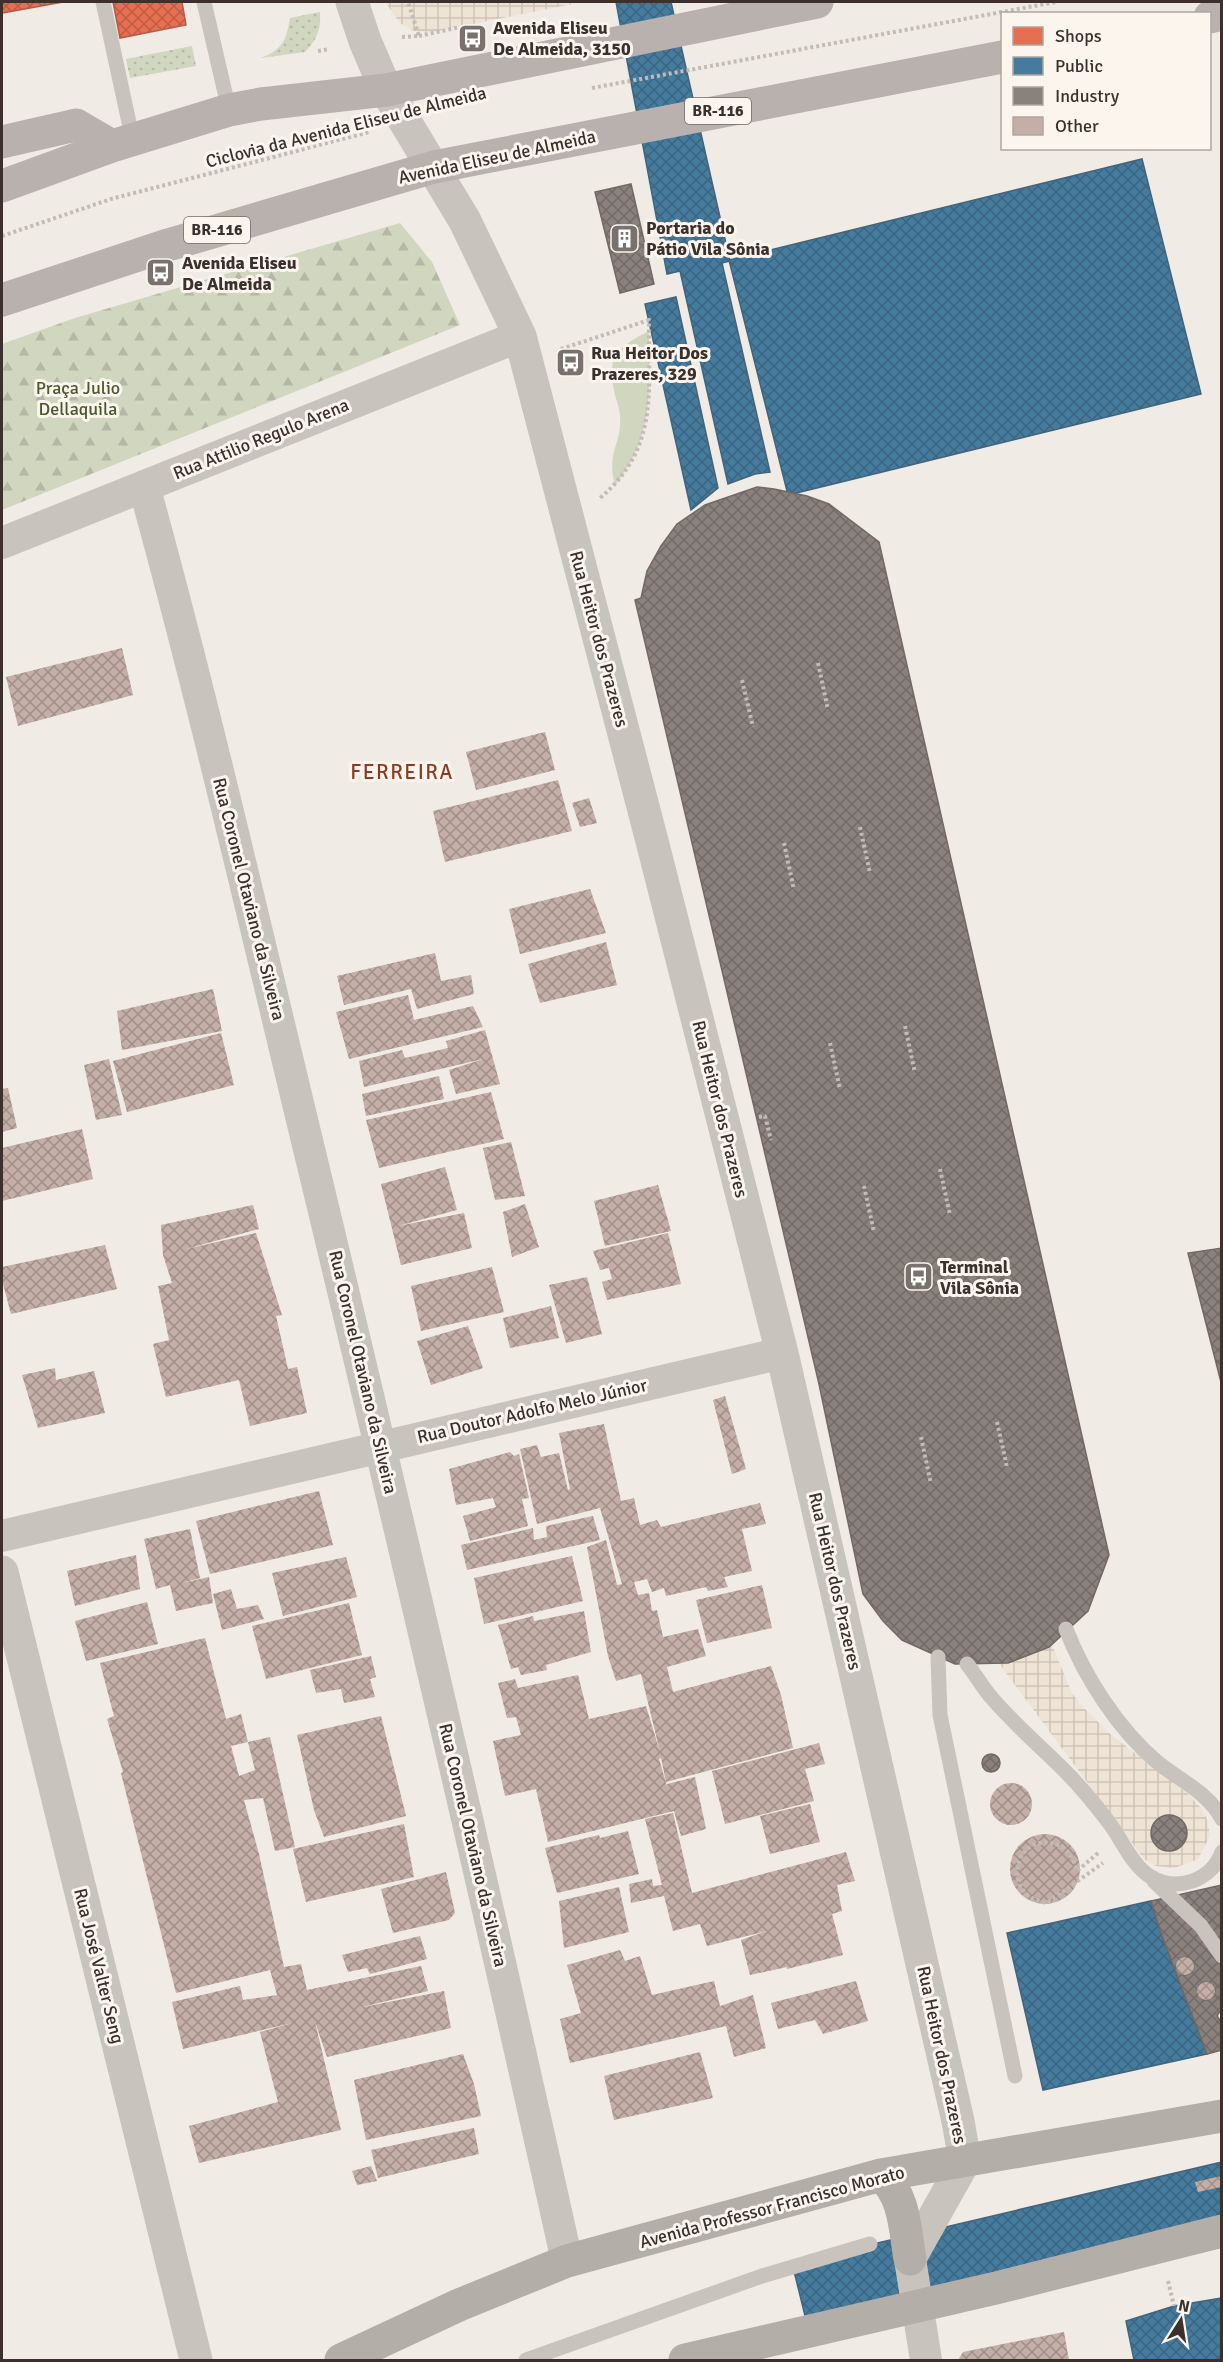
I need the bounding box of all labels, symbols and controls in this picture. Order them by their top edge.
legend [1001,12,1211,150]
place label: Avenida Eliseu De Almeida, 3150 [493,17,631,60]
bus stop icon: Avenida Eliseu De Almeida, 3150 [456,22,488,54]
text: Shops [1055,25,1102,47]
text: Public [1055,55,1103,77]
street label: Ciclovia da Avenida Eliseu de Almeida [203,81,489,173]
text: Industry [1055,85,1120,107]
road number: BR-116 [685,98,751,124]
text: Other [1055,115,1099,137]
street label: Avenida Eliseu de Almeida [396,125,598,189]
road number: BR-116 [184,217,250,243]
place label: Portaria do Pátio Vila Sônia [646,217,770,260]
building icon: Portaria do Pátio Vila Sônia [609,222,641,254]
place label: Avenida Eliseu De Almeida [182,252,297,295]
bus stop icon: Avenida Eliseu De Almeida [145,257,177,289]
place label: Rua Heitor Dos Prazeres, 329 [591,342,708,385]
bus stop icon: Rua Heitor Dos Prazeres, 329 [554,347,586,379]
park label: Praça Julio Dellaquila [36,377,120,420]
street label: Rua Attilio Regulo Arena [170,394,352,484]
street label: Rua Heitor dos Prazeres [565,548,633,730]
district label: FERREIRA [350,759,454,785]
street label: Rua Coronel Otaviano da Silveira [208,775,290,1023]
street label: Rua Heitor dos Prazeres [687,1018,753,1200]
street label: Rua Coronel Otaviano da Silveira [324,1248,402,1496]
place label: Terminal Vila Sônia [940,1256,1019,1299]
bus stop icon: Terminal Vila Sônia [903,1261,935,1293]
street label: Rua Doutor Adolfo Melo Júnior [415,1374,649,1448]
street label: Rua Heitor dos Prazeres [804,1490,866,1672]
street label: Rua Coronel Otaviano da Silveira [434,1721,512,1969]
street label: Rua José Valter Seng [69,1886,129,2046]
street label: Rua Heitor dos Prazeres [912,1964,972,2146]
street label: Avenida Professor Francisco Morato [637,2161,907,2253]
north arrow [1151,2290,1211,2350]
text: N [1176,2295,1191,2317]

